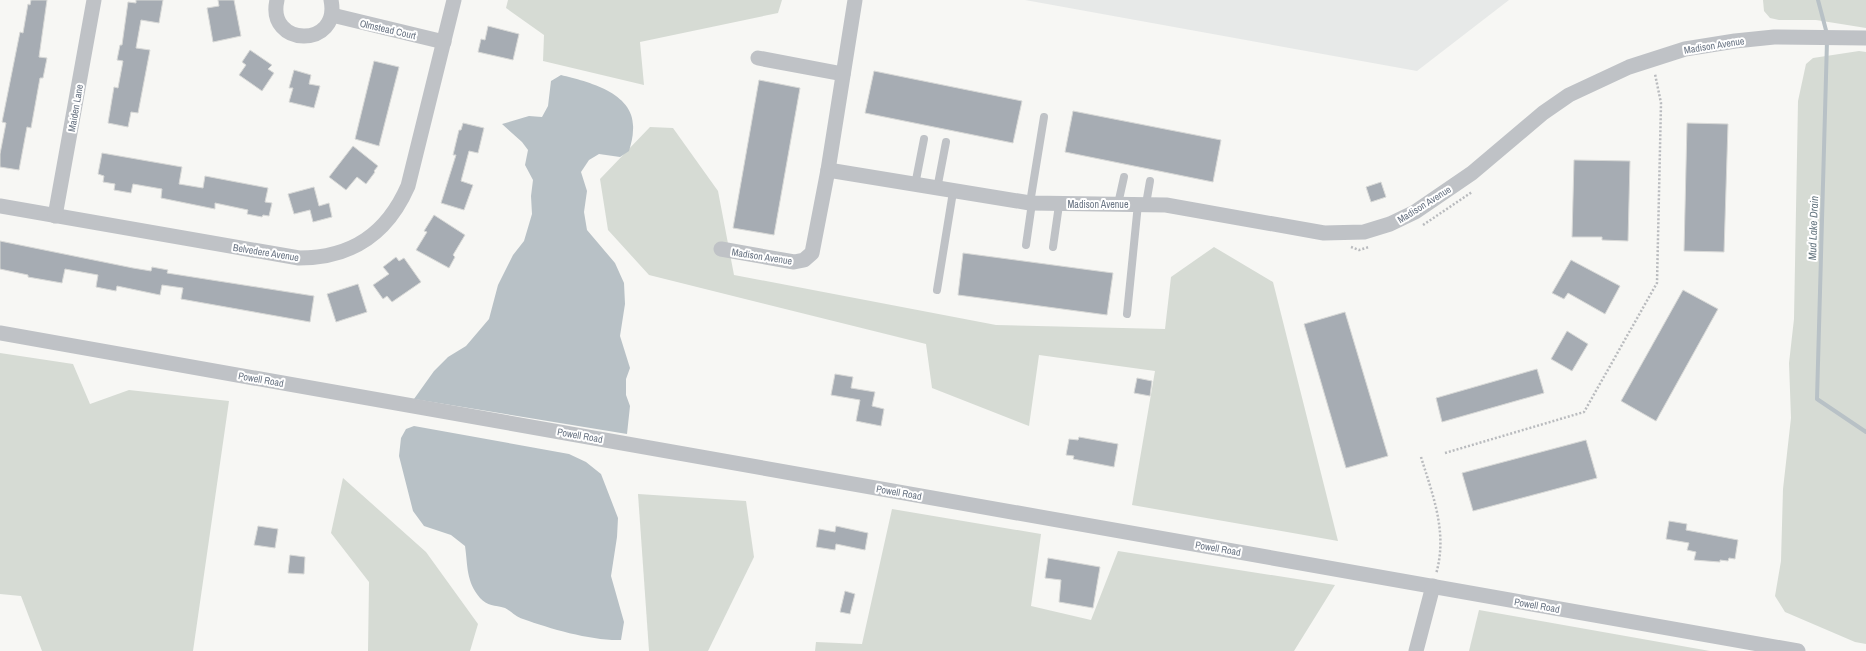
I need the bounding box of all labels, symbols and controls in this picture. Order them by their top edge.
street label: Olmstead Court [358,17,418,42]
street label: Madison Avenue [1683,34,1746,57]
street label: Maiden Lane [65,83,86,133]
street label: Madison Avenue [1395,183,1454,226]
water label: Mud Lake Drain [1805,196,1821,260]
street label: Madison Avenue [1068,198,1129,211]
street label: Belvedere Avenue [232,241,300,264]
street label: Madison Avenue [731,245,793,268]
street label: Powell Road [237,369,285,390]
street label: Powell Road [556,425,604,446]
street label: Powell Road [875,482,923,503]
street label: Powell Road [1194,538,1242,559]
street label: Powell Road [1513,595,1561,616]

